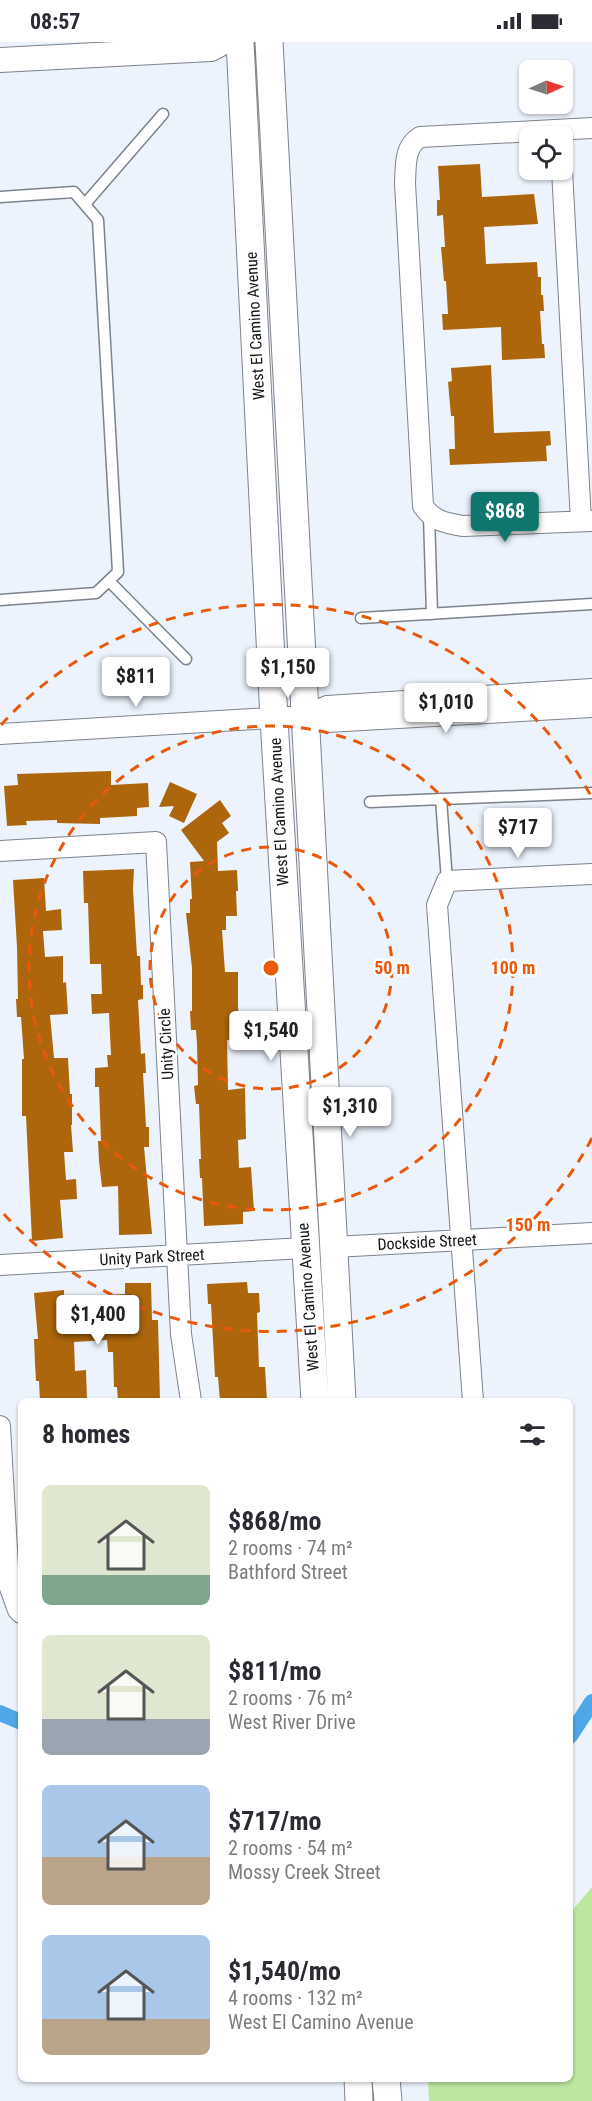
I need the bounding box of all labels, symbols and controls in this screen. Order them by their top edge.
text: 08:57 [30,9,81,34]
north arrow [519,60,573,114]
map controls [519,60,573,180]
button: locate [519,126,573,180]
street label: West El Camino Avenue [242,251,268,401]
pin: $868 [469,492,541,543]
text: $868 [485,499,525,523]
pin: $1,150 [239,648,337,699]
text: $1,150 [260,655,316,679]
pin: $811 [100,657,172,708]
text: $811 [116,664,156,688]
pin: $1,010 [397,683,495,734]
text: $1,010 [418,690,474,714]
street label: West El Camino Avenue [266,737,292,887]
pin: $717 [482,808,554,859]
text: $717 [498,815,538,839]
text: 50 m [374,957,410,978]
text: 100 m [491,957,535,978]
centre of rings [261,958,281,978]
street label: Unity Circle [155,1008,177,1080]
pin: $1,540 [222,1011,320,1062]
text: $1,540 [243,1018,299,1042]
pin: $1,310 [301,1087,399,1138]
text: $1,310 [322,1094,378,1118]
text: 150 m [506,1214,550,1235]
street label: West El Camino Avenue [293,1222,323,1372]
street label: Dockside Street [377,1230,477,1254]
street label: Unity Park Street [99,1245,205,1269]
pin: $1,400 [49,1295,147,1346]
text: $1,400 [70,1302,126,1326]
icon: filters [516,1418,549,1451]
text: 8 homes [42,1419,130,1449]
text: $868/mo [228,1506,321,1536]
icon: home [90,1509,162,1581]
text: 2 rooms · 74 m² [228,1536,353,1560]
text: Bathford Street [228,1560,348,1584]
text: $811/mo [228,1656,321,1686]
icon: home [90,1659,162,1731]
text: 2 rooms · 76 m² [228,1686,353,1710]
text: West River Drive [228,1710,356,1734]
text: $717/mo [228,1806,321,1836]
icon: home [90,1809,162,1881]
text: 2 rooms · 54 m² [228,1836,353,1860]
text: Mossy Creek Street [228,1860,381,1884]
text: $1,540/mo [228,1956,341,1986]
icon: home [90,1959,162,2031]
text: 4 rooms · 132 m² [228,1986,363,2010]
text: West El Camino Avenue [228,2010,414,2034]

